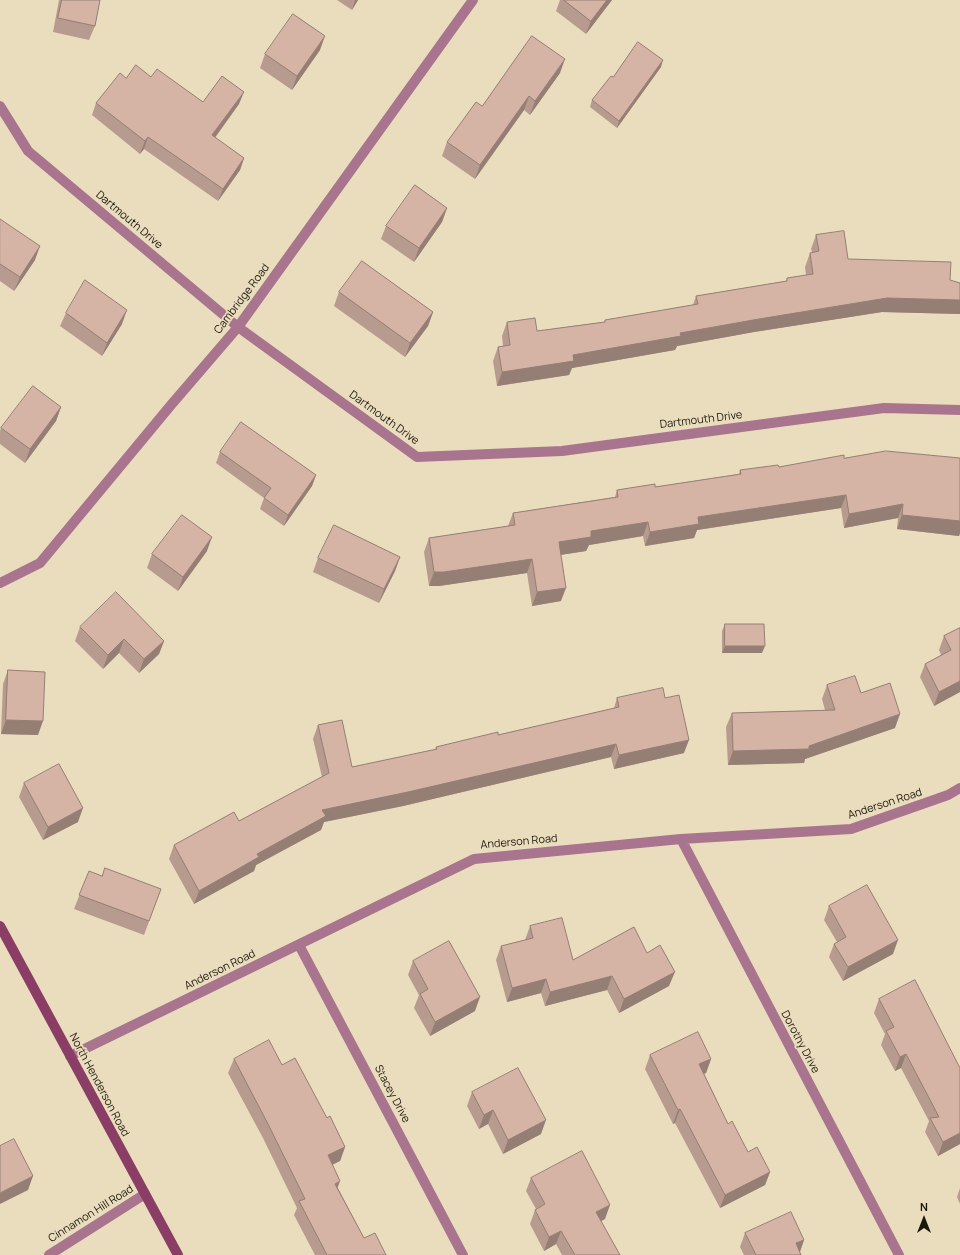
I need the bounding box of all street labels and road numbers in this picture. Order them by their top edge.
street label: Dartmouth Drive [93,188,165,252]
street label: Cambridge Road [211,261,273,337]
street label: Dartmouth Drive [347,388,421,448]
street label: Dartmouth Drive [659,408,743,432]
street label: Anderson Road [846,786,924,822]
street label: Anderson Road [480,832,558,852]
street label: Anderson Road [182,947,258,993]
street label: Dorothy Drive [778,1008,822,1076]
street label: North Henderson Road [66,1031,132,1139]
street label: Stacey Drive [371,1063,413,1125]
street label: Cinnamon Hill Road [46,1183,136,1245]

